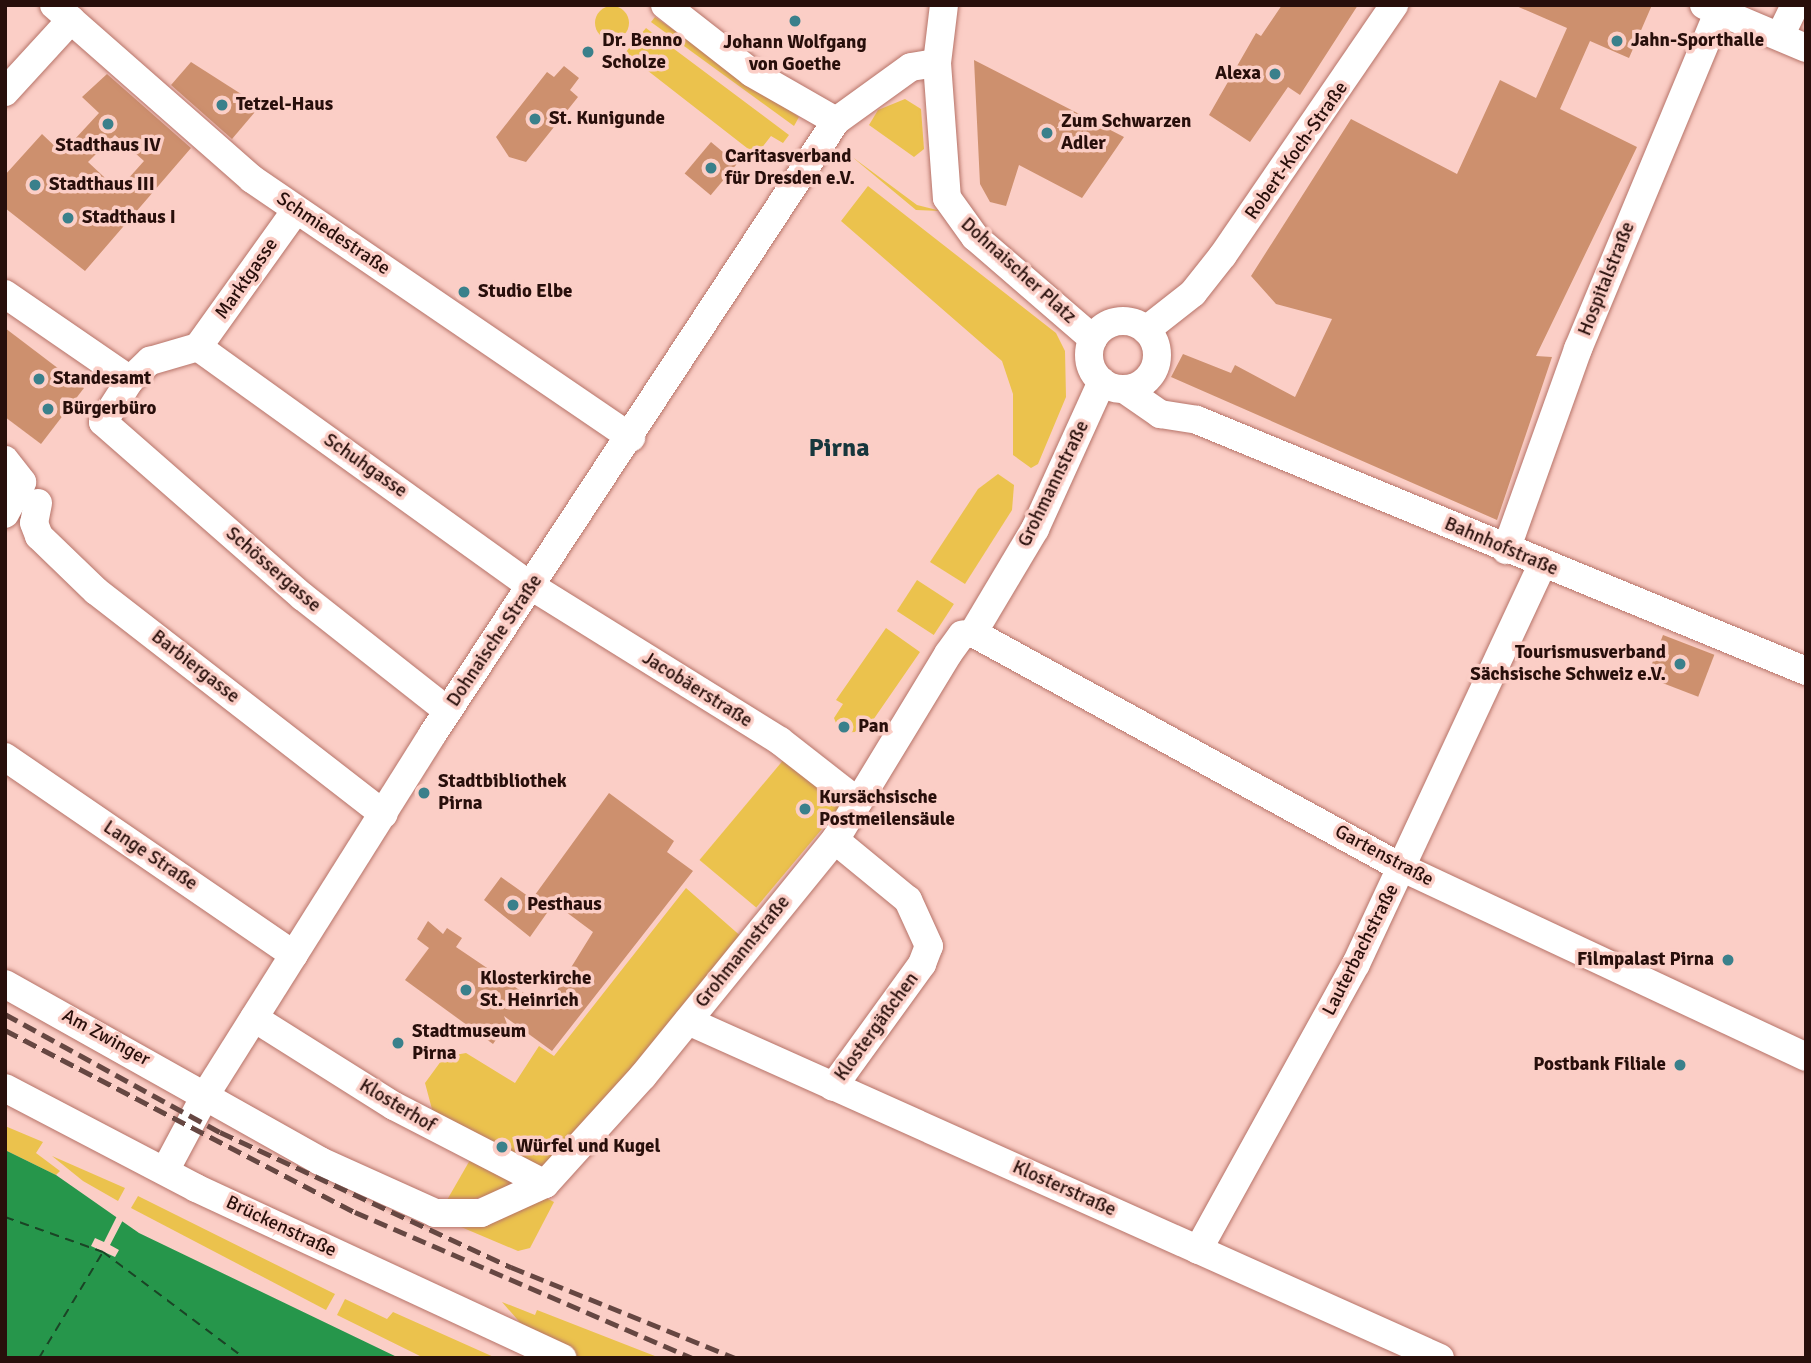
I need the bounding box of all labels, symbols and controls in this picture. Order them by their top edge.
marker: Johann Wolfgang von Goethe [787,13,803,29]
place label: Dr. Benno Scholze [602,30,682,74]
place label: Jahn-Sporthalle [1631,30,1764,52]
place label: Johann Wolfgang von Goethe [723,32,867,76]
marker: Jahn-Sporthalle [1609,33,1625,49]
marker: Dr. Benno Scholze [580,44,596,60]
place label: Alexa [1215,63,1261,85]
marker: Alexa [1267,66,1283,82]
street label: Robert-Koch-Straße [1241,78,1353,224]
place label: Tetzel-Haus [236,94,333,116]
marker: Tetzel-Haus [214,97,230,113]
place label: St. Kunigunde [549,108,665,130]
marker: St. Kunigunde [527,111,543,127]
place label: Zum Schwarzen Adler [1061,111,1191,155]
marker: Stadthaus IV [100,116,116,132]
marker: Zum Schwarzen Adler [1039,125,1055,141]
place label: Stadthaus IV [55,135,161,157]
place label: Caritasverband für Dresden e.V. [725,146,855,190]
marker: Caritasverband für Dresden e.V. [703,160,719,176]
place label: Stadthaus III [49,174,155,196]
marker: Stadthaus III [27,177,43,193]
street label: Schmiedestraße [272,188,394,280]
place label: Stadthaus I [82,207,176,229]
marker: Stadthaus I [60,210,76,226]
street label: Dohnaischer Platz [956,213,1080,329]
street label: Hospitalstraße [1574,219,1640,339]
street label: Marktgasse [211,234,283,324]
place label: Studio Elbe [478,281,573,303]
marker: Studio Elbe [456,284,472,300]
place label: Standesamt [53,368,151,390]
marker: Standesamt [31,371,47,387]
place label: Bürgerbüro [62,398,156,420]
marker: Bürgerbüro [40,401,56,417]
street label: Grohmannstraße [1014,417,1094,551]
street label: Schuhgasse [319,429,411,503]
district label: Pirna [809,433,869,465]
street label: Bahnhofstraße [1441,513,1561,581]
street label: Schössergasse [221,523,325,617]
street label: Dohnaische Straße [442,571,548,711]
street label: Barbiergasse [146,626,244,708]
place label: Tourismusverband Sächsische Schweiz e.V. [1470,642,1666,686]
street label: Jacobäerstraße [638,647,756,733]
marker: Tourismusverband Sächsische Schweiz e.V. [1672,656,1688,672]
place label: Pan [858,716,889,738]
marker: Pan [836,719,852,735]
place label: Stadtbibliothek Pirna [438,771,567,815]
marker: Stadtbibliothek Pirna [416,785,432,801]
place label: Kursächsische Postmeilensäule [819,787,955,831]
marker: Kursächsische Postmeilensäule [797,801,813,817]
street label: Lange Straße [99,816,201,896]
street label: Gartenstraße [1331,820,1437,892]
street label: Lauterbachstraße [1318,880,1404,1020]
street label: Grohmannstraße [691,891,795,1013]
place label: Pesthaus [527,894,602,916]
marker: Pesthaus [505,897,521,913]
place label: Filmpalast Pirna [1577,949,1714,971]
marker: Filmpalast Pirna [1720,952,1736,968]
place label: Klosterkirche St. Heinrich [480,968,591,1012]
street label: Klostergäßchen [830,968,924,1086]
marker: Klosterkirche St. Heinrich [458,982,474,998]
street label: Am Zwinger [58,1005,154,1071]
place label: Stadtmuseum Pirna [412,1021,526,1065]
marker: Stadtmuseum Pirna [390,1035,406,1051]
place label: Postbank Filiale [1533,1054,1666,1076]
marker: Postbank Filiale [1672,1057,1688,1073]
street label: Klosterhof [355,1075,439,1137]
place label: Würfel und Kugel [516,1136,660,1158]
marker: Würfel und Kugel [494,1139,510,1155]
street label: Klosterstraße [1009,1156,1119,1222]
street label: Brückenstraße [222,1191,340,1263]

